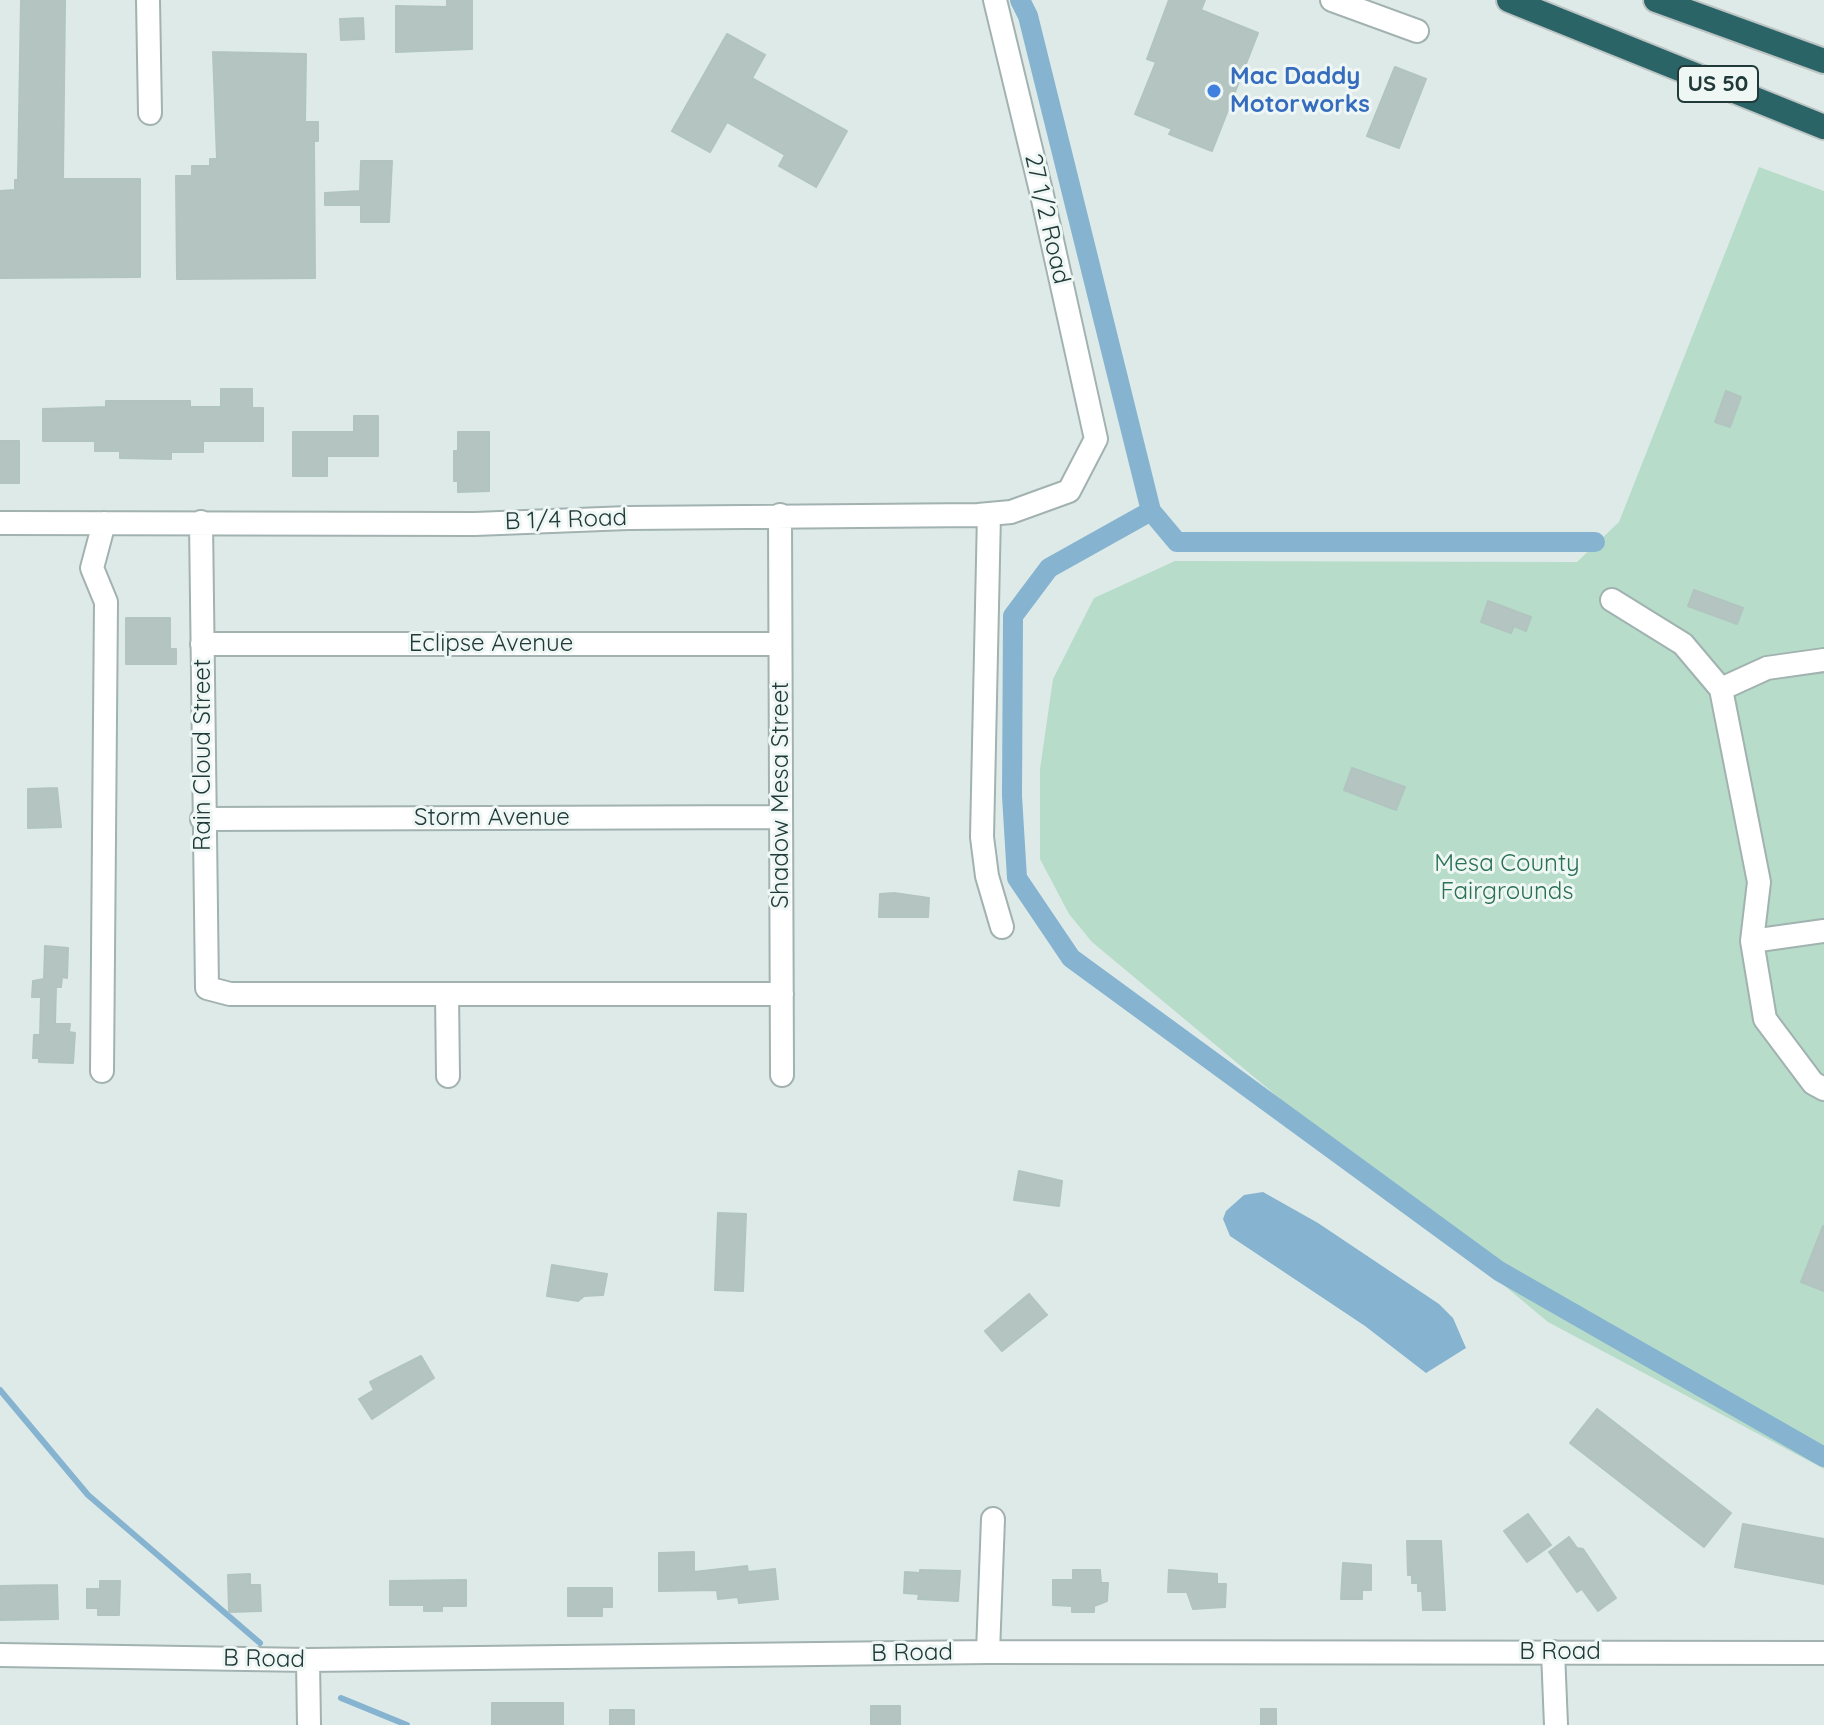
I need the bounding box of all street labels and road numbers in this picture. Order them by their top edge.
road number: US 50 [1678,66,1758,102]
street label: 27 1/2 Road [1018,151,1076,287]
street label: B 1/4 Road [504,503,628,537]
street label: Eclipse Avenue [409,630,573,658]
street label: Rain Cloud Street [189,659,217,851]
street label: Shadow Mesa Street [767,682,795,908]
street label: Storm Avenue [414,804,570,832]
street label: B Road [871,1638,953,1668]
street label: B Road [1519,1638,1601,1666]
street label: B Road [223,1644,305,1674]

